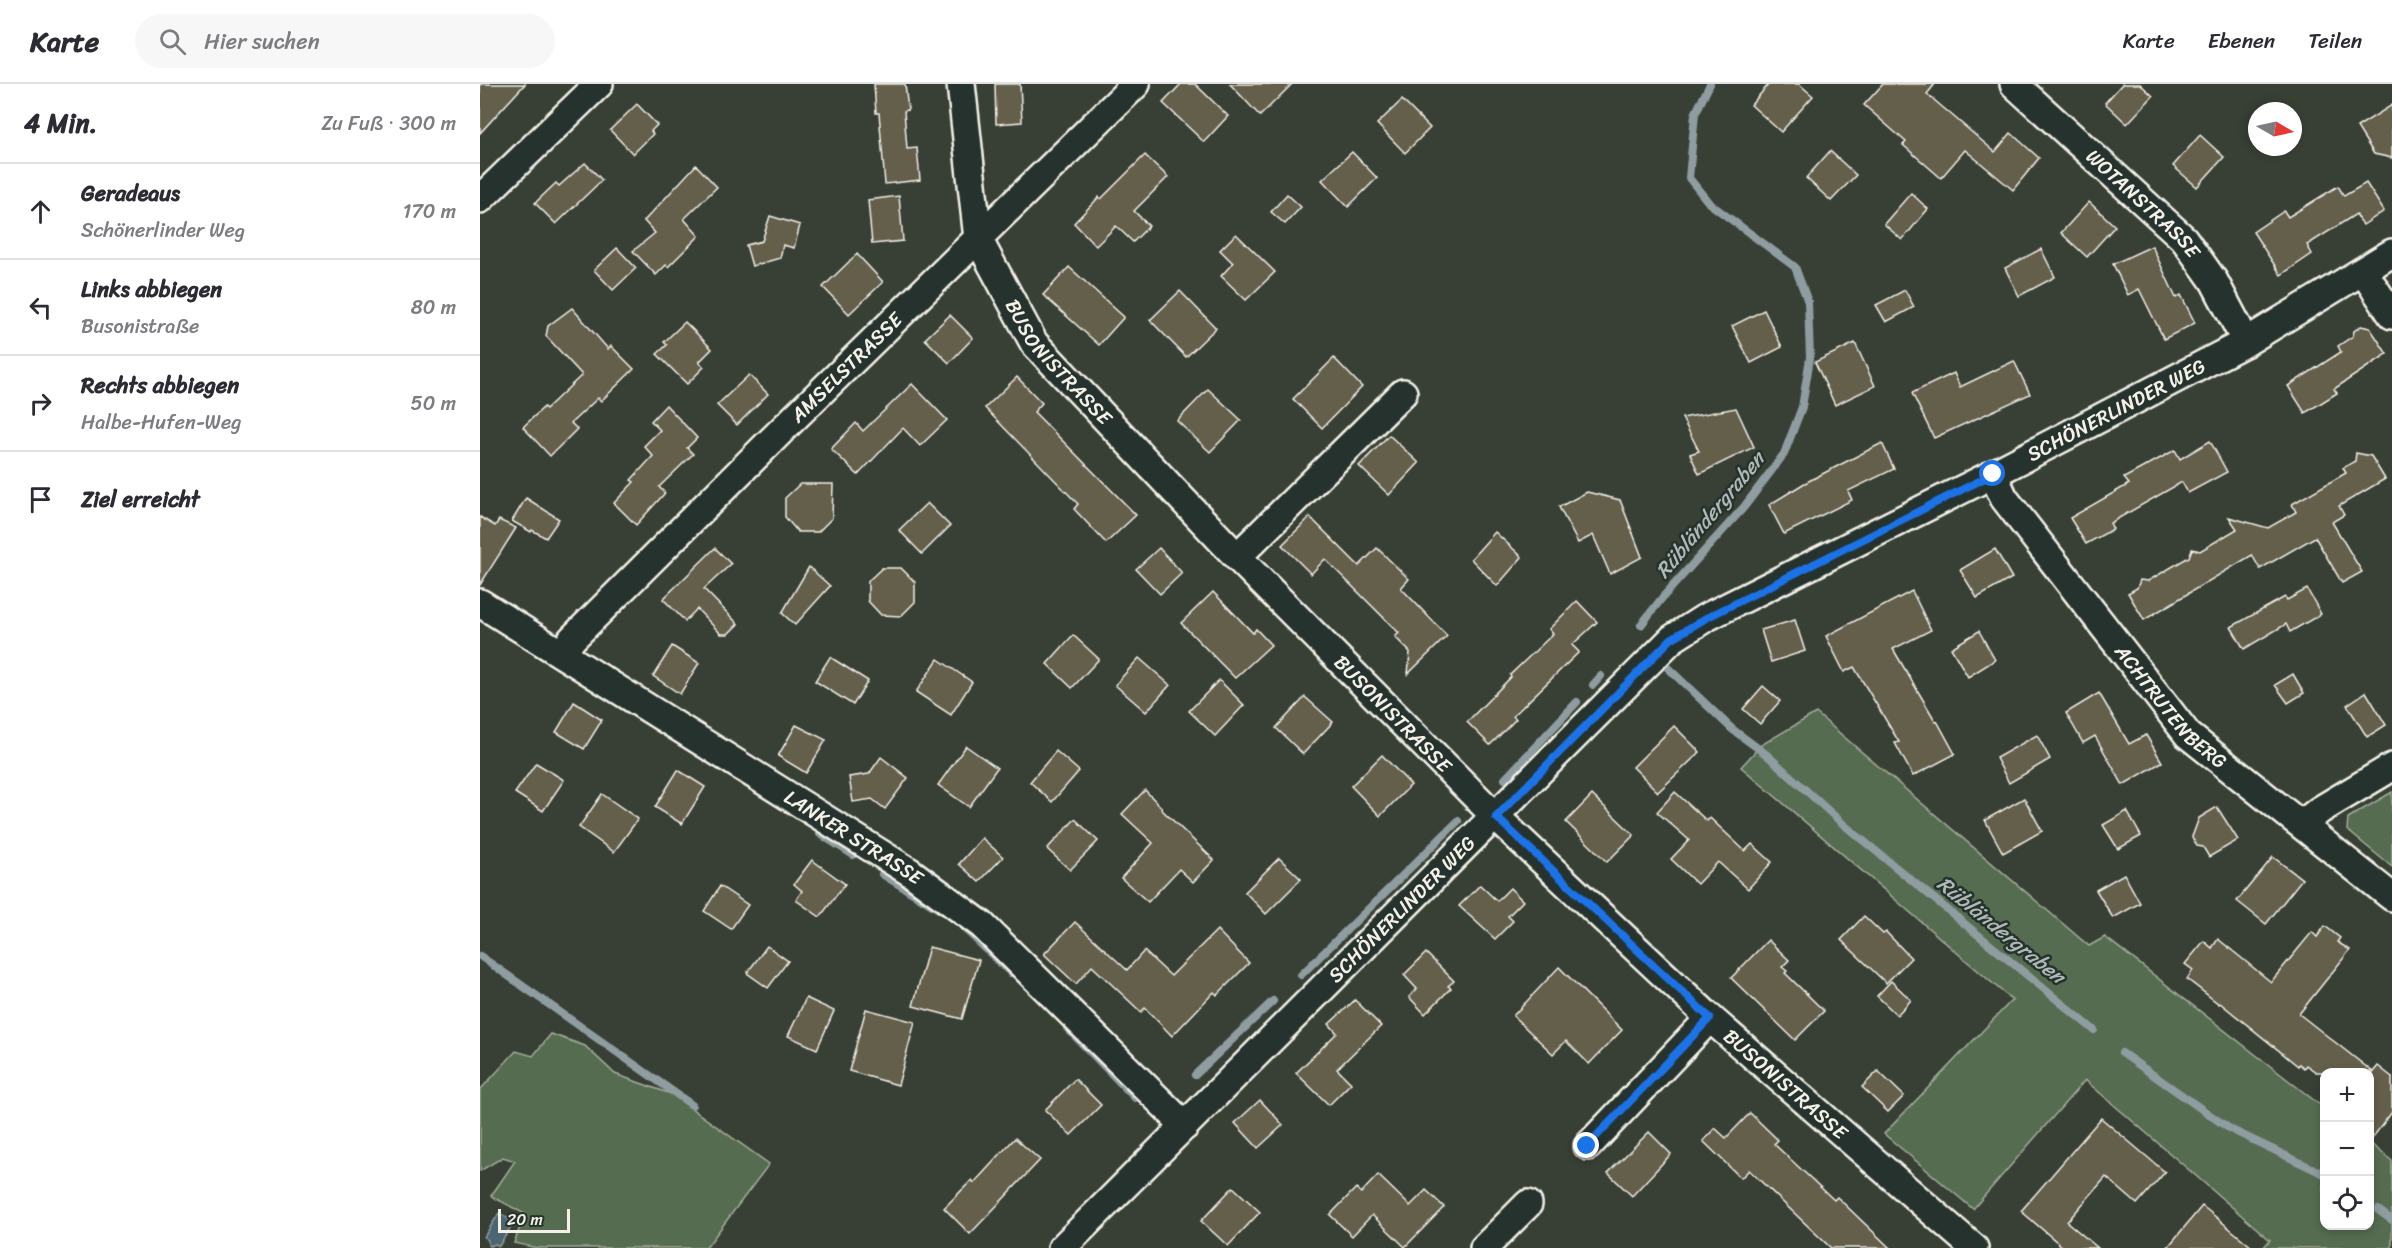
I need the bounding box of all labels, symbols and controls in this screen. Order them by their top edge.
search box [135,14,555,68]
text: Karte [30,17,99,66]
text: Hier suchen [204,22,319,61]
text: Karte [2123,22,2175,60]
text: Ebenen [2208,22,2275,60]
text: Teilen [2308,22,2362,60]
icon: search [156,25,189,58]
text: 4 Min. [24,100,97,146]
north arrow [2248,102,2302,156]
text: Zu Fuß · 300 m [321,106,456,141]
street label: WOTANSTRASSE [2078,140,2211,267]
text: Geradeaus [81,174,180,213]
text: 170 m [403,194,456,229]
icon: ahead [24,195,57,228]
text: Schönerlinder Weg [81,213,245,248]
text: Links abbiegen [81,270,222,309]
text: 80 m [411,290,456,325]
icon: left [24,291,57,324]
street label: BUSONISTRASSE [996,292,1122,435]
street label: AMSELSTRASSE [781,302,912,432]
text: Busonistraße [81,309,199,344]
street label: SCHÖNERLINDER WEG [2020,348,2212,471]
text: Rechts abbiegen [81,366,239,405]
text: 50 m [411,386,456,421]
icon: right [24,387,57,420]
text: Halbe-Hufen-Weg [81,405,241,440]
water label: Rübländergraben [1645,441,1776,587]
route start [1979,460,2005,486]
text: Ziel erreicht [81,480,200,519]
icon: arrive [24,483,57,516]
street label: ACHTRUTENBERG [2105,635,2235,778]
street label: BUSONISTRASSE [1325,646,1462,783]
street label: LANKER STRASSE [777,780,933,895]
street label: SCHÖNERLINDER WEG [1319,827,1484,991]
water label: Rübländergraben [1928,866,2076,996]
street label: BUSONISTRASSE [1715,1019,1857,1150]
map controls [2320,1068,2374,1230]
button: + [2320,1068,2374,1122]
button: − [2320,1122,2374,1176]
route end [1573,1132,1599,1158]
button: locate [2320,1176,2374,1230]
text: 20 m [507,1205,543,1234]
scale bar [498,1206,570,1234]

